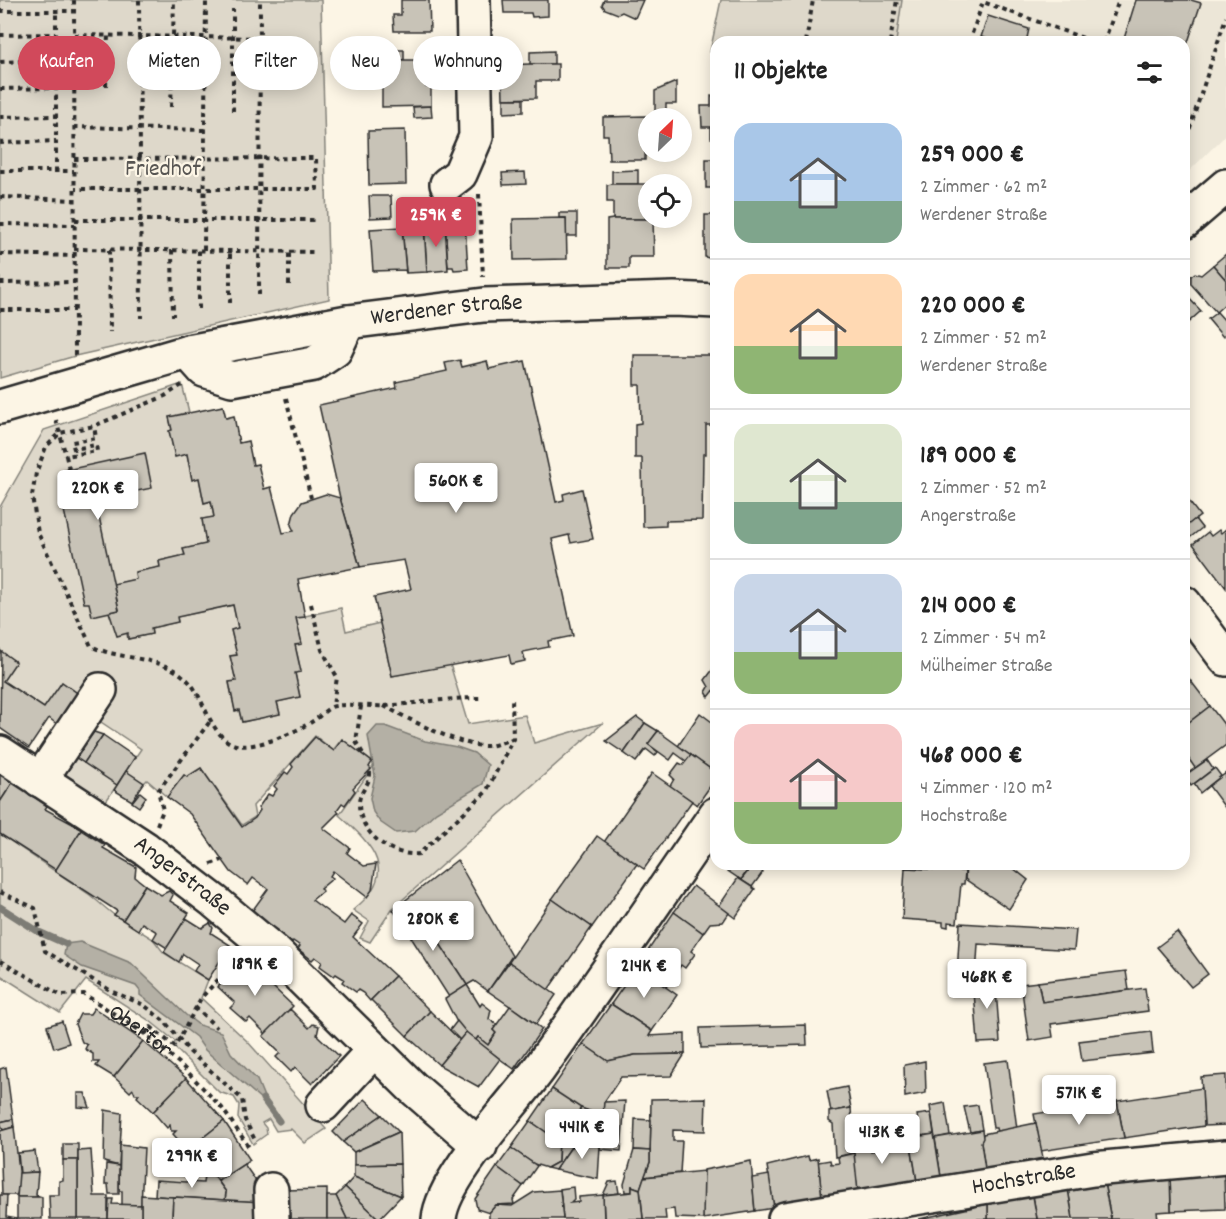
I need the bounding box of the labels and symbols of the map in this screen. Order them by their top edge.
north arrow [638,108,692,162]
park label: Friedhof [125,153,202,187]
pin: 259K € [387,197,485,248]
street label: Werdener Straße [369,287,523,336]
pin: 560K € [407,463,505,514]
pin: 220K € [49,470,147,521]
street label: Angerstraße [126,828,238,925]
pin: 280K € [384,901,482,952]
pin: 189K € [206,946,304,997]
pin: 214K € [595,948,693,999]
pin: 468K € [938,959,1036,1010]
street label: Obertor [101,997,179,1067]
pin: 571K € [1030,1075,1128,1126]
pin: 441K € [533,1109,631,1160]
pin: 413K € [833,1114,931,1165]
pin: 299K € [143,1138,241,1189]
street label: Hochstraße [969,1155,1078,1205]

